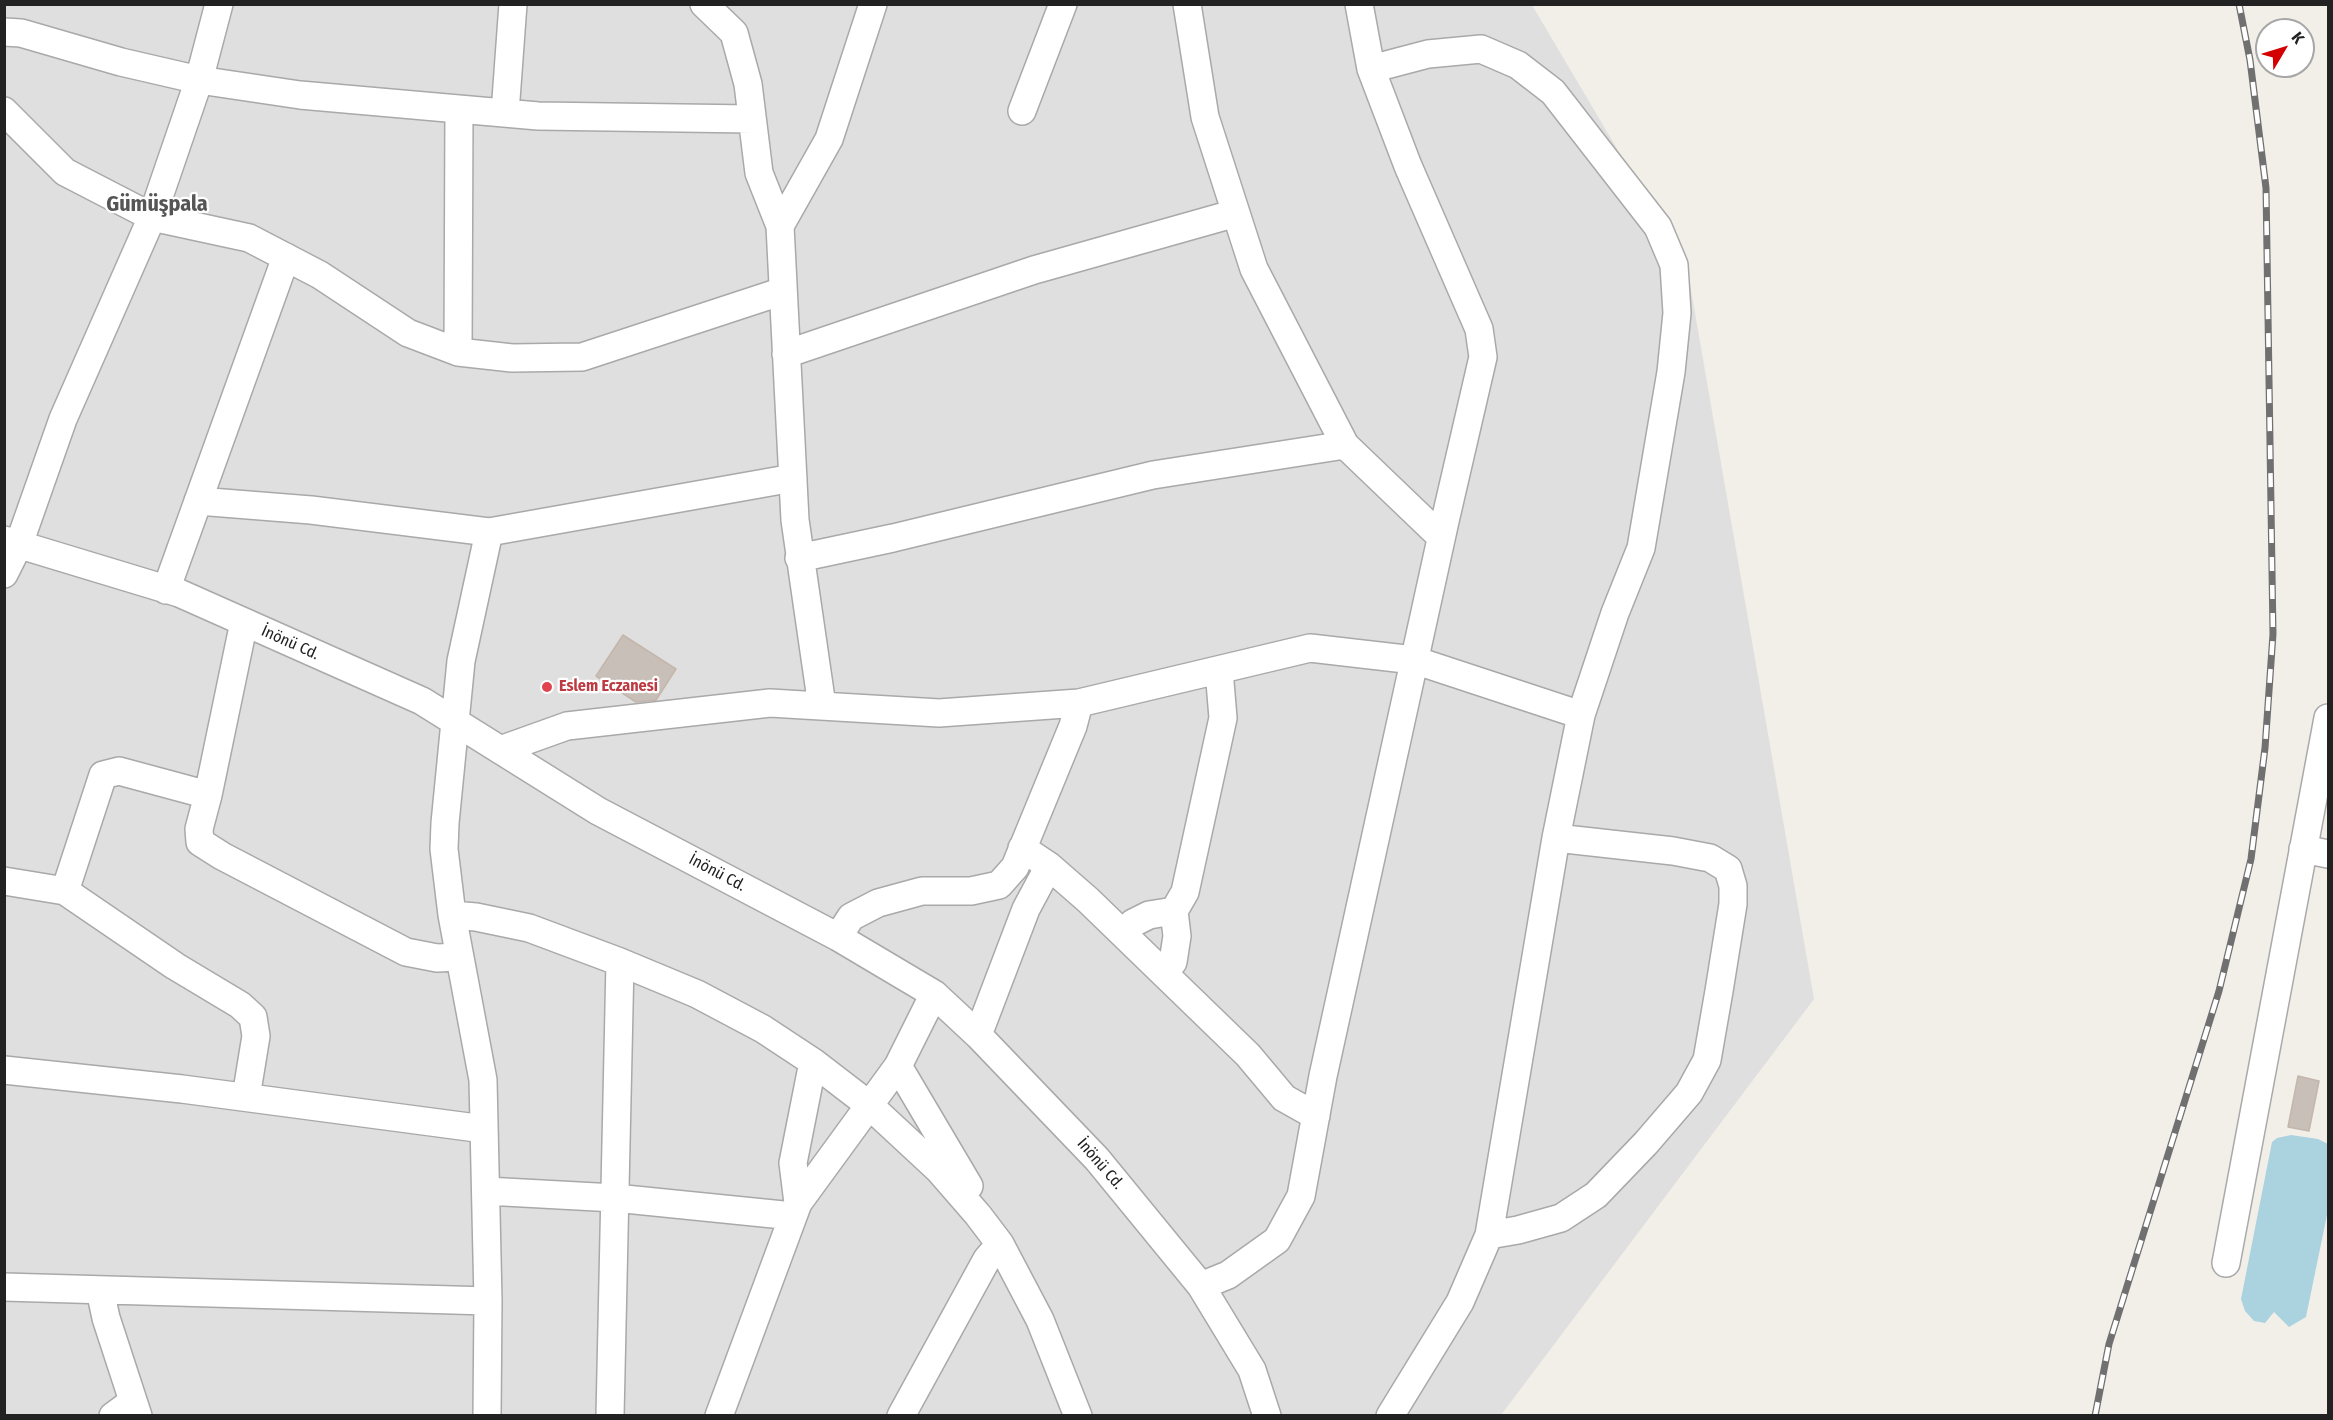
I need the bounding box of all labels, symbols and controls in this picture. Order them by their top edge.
north arrow [2255,18,2315,78]
text: K [2288,28,2308,47]
district label: Gümüşpala [106,192,208,218]
street label: İnönü Cd. [258,622,322,664]
place label: Eslem Eczanesi [559,677,658,697]
marker: Eslem Eczanesi [540,680,554,694]
street label: İnönü Cd. [685,850,749,896]
street label: İnönü Cd. [1073,1135,1127,1193]

